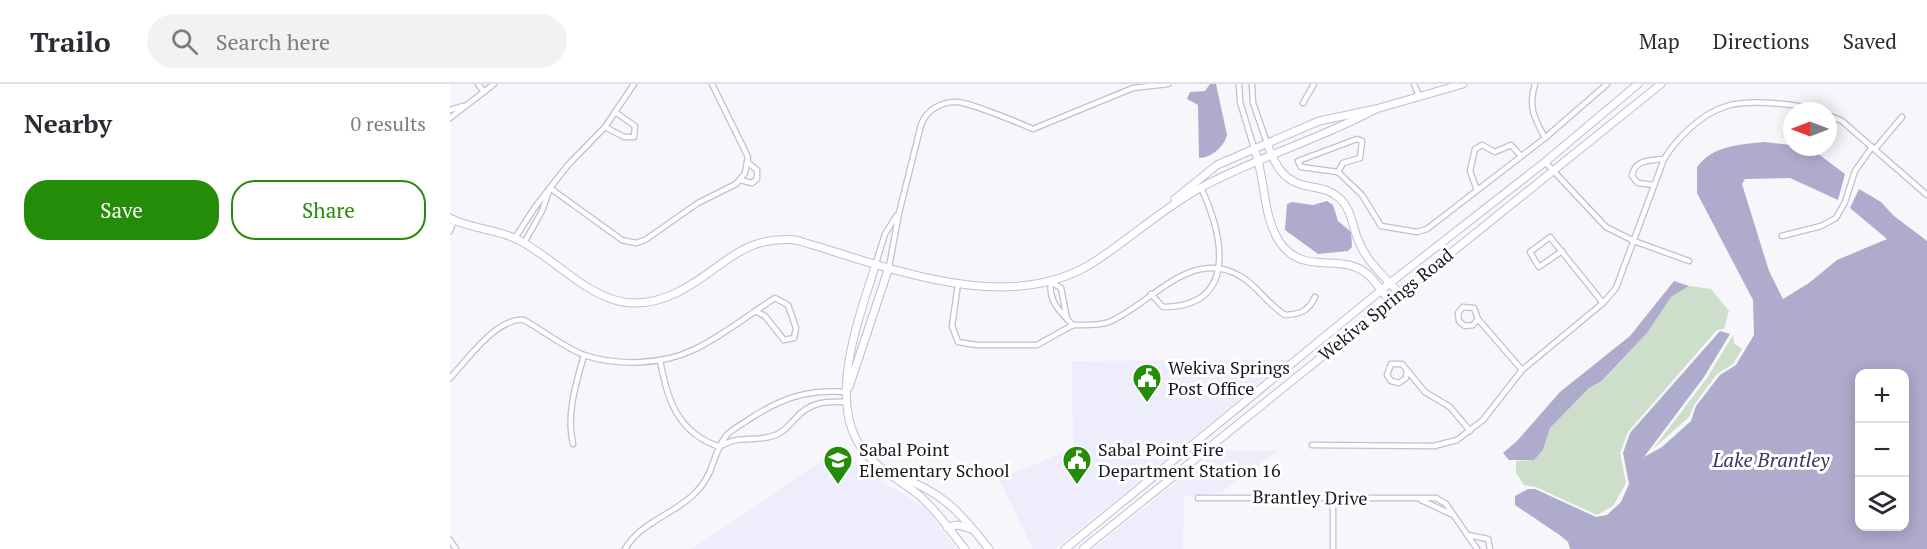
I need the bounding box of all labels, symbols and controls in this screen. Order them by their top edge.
search box [147,14,567,68]
text: Trailo [30,23,111,60]
icon: search [168,25,201,58]
text: Search here [216,27,330,56]
text: Map [1639,27,1680,55]
text: Directions [1713,27,1810,55]
text: Saved [1843,27,1897,55]
north arrow [1783,102,1837,156]
text: Nearby [24,106,112,140]
text: 0 results [351,110,426,137]
button: Save [24,180,219,240]
button: Share [231,180,426,240]
street label: Wekiva Springs Road [1313,242,1458,366]
place label: Wekiva Springs Post Office [1168,355,1290,400]
public building icon: Wekiva Springs Post Office [1131,362,1163,404]
map controls [1855,369,1909,531]
button: + [1855,369,1909,423]
button: − [1855,423,1909,477]
place label: Sabal Point Elementary School [859,437,1010,482]
place label: Sabal Point Fire Department Station 16 [1098,437,1281,482]
school or university icon: Sabal Point Elementary School [822,444,854,486]
public building icon: Sabal Point Fire Department Station 16 [1061,444,1093,486]
water label: Lake Brantley [1712,446,1830,473]
button: layers [1855,477,1909,531]
street label: Brantley Drive [1252,484,1368,510]

